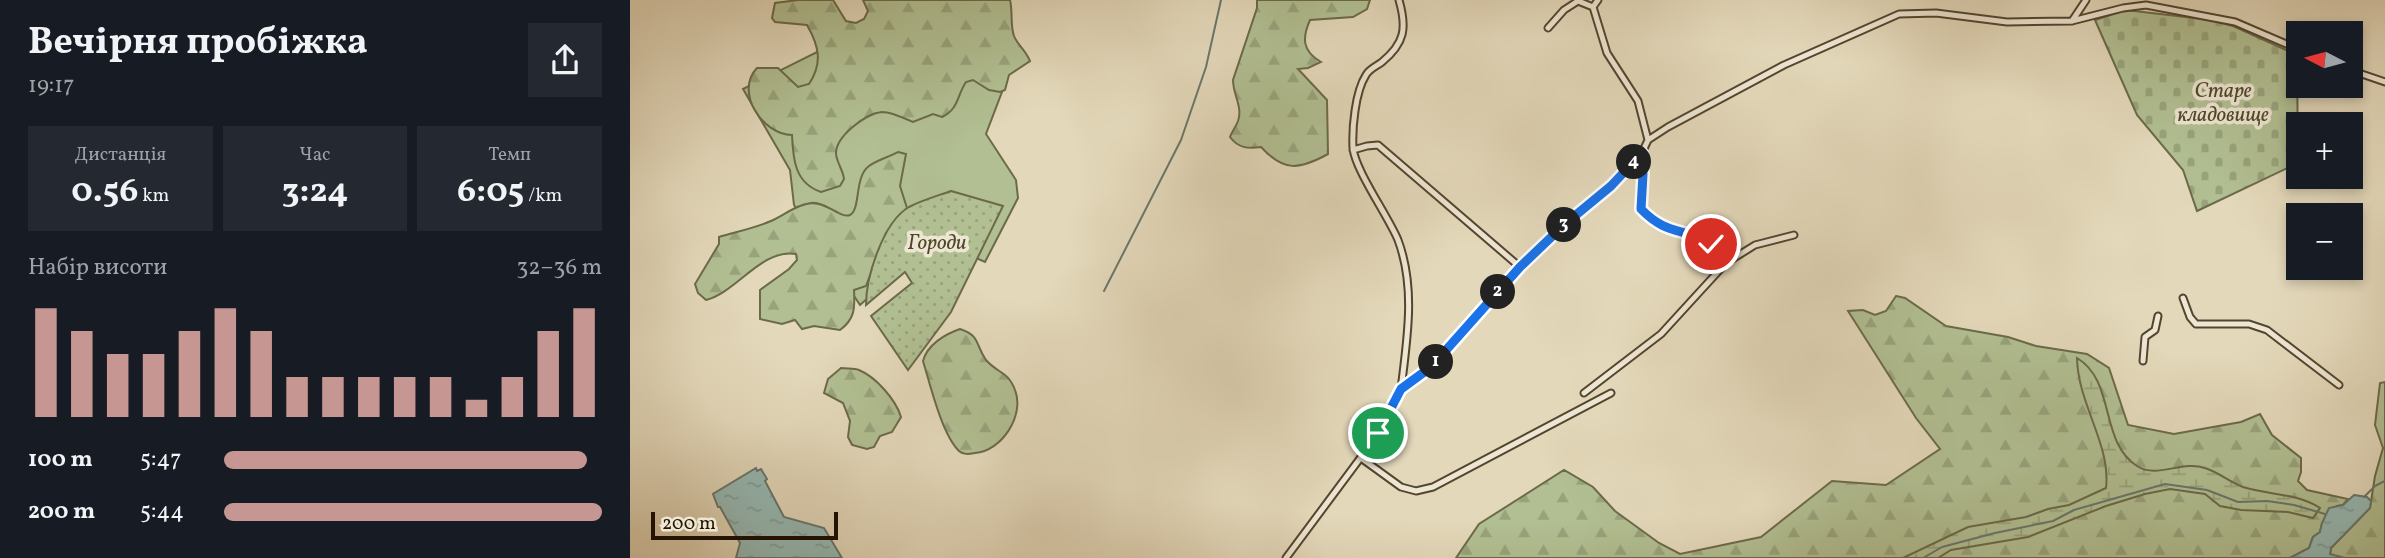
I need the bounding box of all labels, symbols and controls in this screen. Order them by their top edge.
text: Вечірня пробіжка [28,17,368,70]
north arrow [2286,21,2362,98]
map controls [2286,21,2363,280]
button: share [528,23,602,97]
text: 19:17 [28,70,74,102]
park label: Старе кладовище [2177,77,2269,130]
button: + [2286,112,2363,189]
text: Дистанція [74,142,166,168]
text: Час [299,142,331,168]
text: Темп [488,142,531,168]
pin: 4 [1616,144,1651,180]
text: 4 [1628,148,1639,174]
text: 0.56 [71,168,138,216]
text: 3:24 [282,168,348,216]
text: 6:05 [457,168,524,216]
text: km [138,183,169,209]
text: /km [524,183,562,209]
button: − [2286,203,2363,280]
pin: 3 [1546,208,1581,243]
text: 3 [1559,211,1568,237]
pin [1681,214,1741,274]
icon: check [1692,225,1730,263]
park label: Городи [907,229,967,258]
text: Набір висоти [28,252,167,284]
text: 32–36 m [516,252,602,284]
pin: 2 [1480,274,1516,310]
text: 2 [1493,278,1502,304]
pin: 1 [1418,344,1454,380]
text: 1 [1432,348,1439,374]
pin [1348,403,1408,463]
icon: arrive [1359,414,1397,452]
text: 100 m [28,444,93,476]
text: 5:47 [140,444,181,476]
text: 200 m [28,496,95,528]
text: 5:44 [140,496,184,528]
scale bar [651,509,838,541]
text: 200 m [662,511,716,537]

